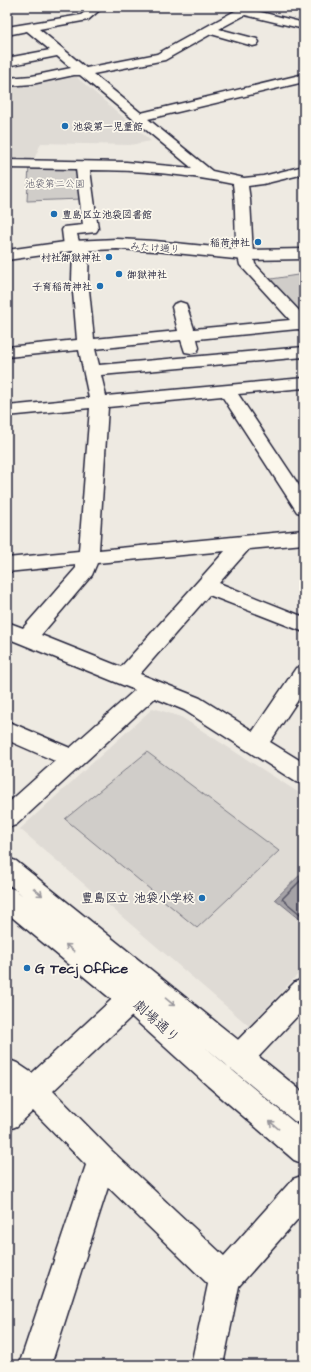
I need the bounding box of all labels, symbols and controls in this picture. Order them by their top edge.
place label: 池袋第一児童館 [73,120,143,134]
marker: 池袋第一児童館 [60,121,70,131]
park label: 池袋第二公園 [25,177,85,191]
place label: 豊島区立池袋図書館 [62,208,152,222]
marker: 豊島区立池袋図書館 [49,209,59,219]
place label: 稲荷神社 [210,236,250,250]
marker: 稲荷神社 [253,237,263,247]
street label: みたけ通り [130,239,180,257]
place label: 村社御獄神社 [41,251,101,265]
marker: 村社御獄神社 [104,252,114,262]
place label: 御獄神社 [126,268,167,282]
marker: 御獄神社 [114,269,124,279]
place label: 子育稲荷神社 [32,280,92,294]
marker: 子育稲荷神社 [95,281,105,291]
one-way arrow [32,887,43,896]
place label: 豊島区立 池袋小学校 [81,890,194,907]
marker: 豊島区立 池袋小学校 [197,893,207,903]
one-way arrow [64,944,75,953]
place label: G Tecj Office [35,959,129,979]
marker: G Tecj Office [22,963,32,973]
street label: 劇場通り [129,996,184,1048]
one-way arrow [165,997,175,1006]
one-way arrow [269,1120,280,1129]

